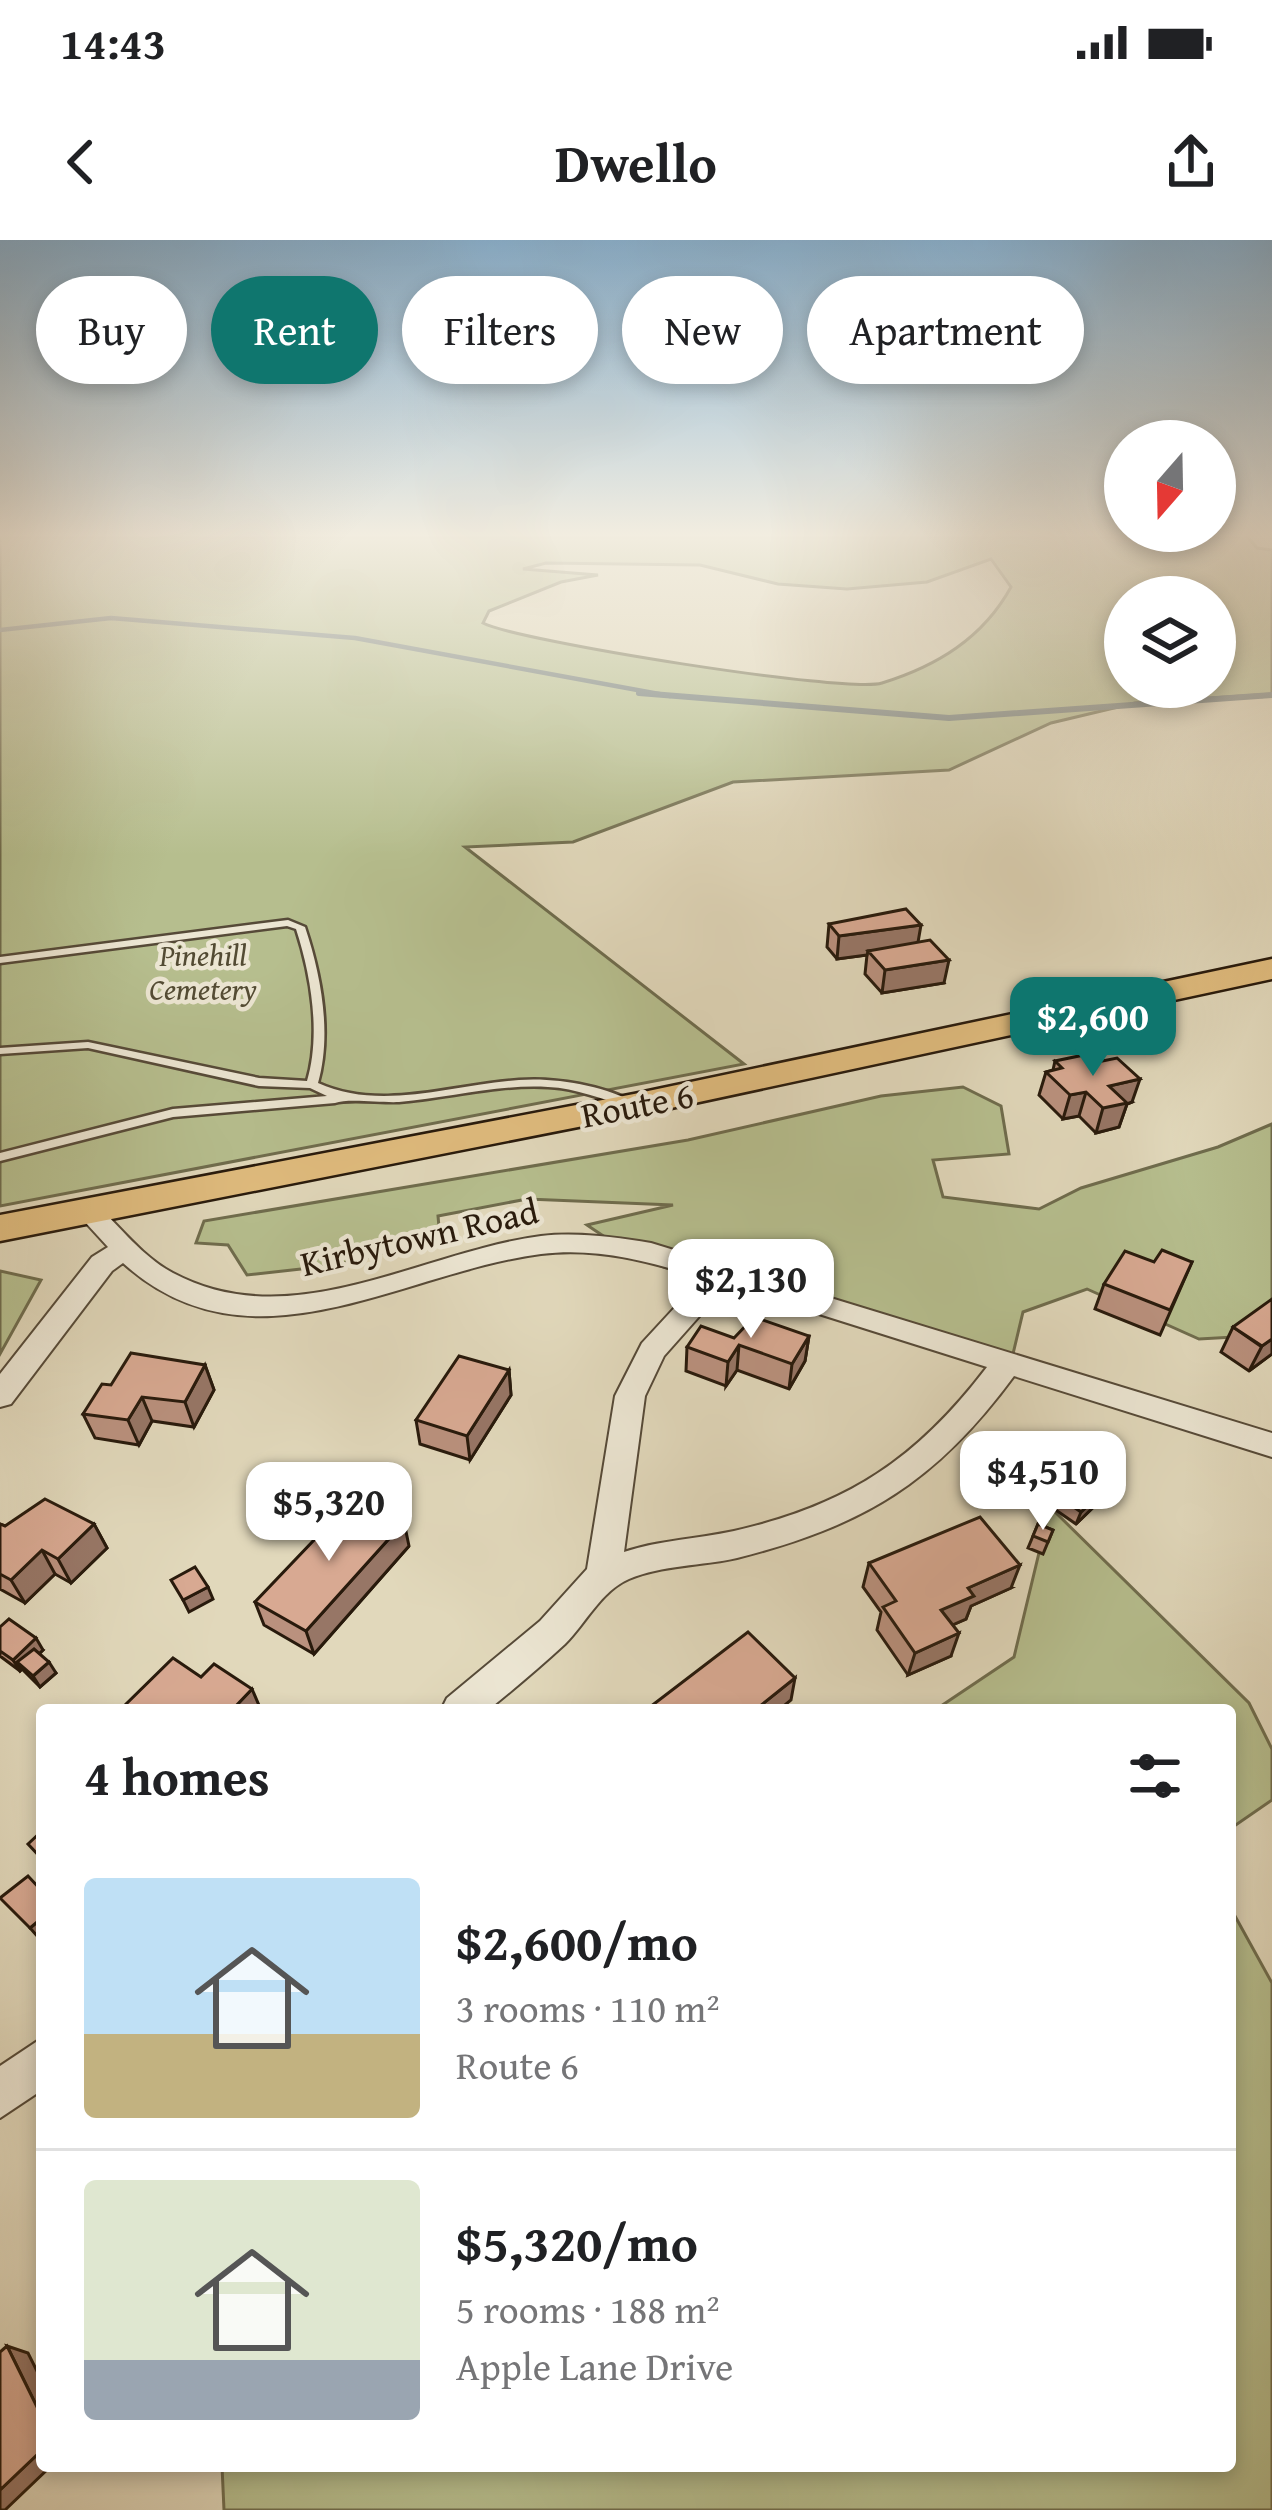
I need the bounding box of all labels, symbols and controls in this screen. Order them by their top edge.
text: 14:43 [60,10,166,75]
text: Dwello [555,123,717,202]
icon: back [48,129,114,195]
icon: share [1158,129,1224,195]
chip: Buy [36,276,187,384]
chip: Rent [211,276,378,384]
chip: Filters [402,276,598,384]
chip: New [622,276,783,384]
chip: Apartment [807,276,1084,384]
north arrow [1104,420,1236,552]
map controls [1104,420,1236,708]
button: layers [1104,576,1236,708]
park label: Pinehill Cemetery [149,933,257,1011]
pin: $2,600 [995,977,1191,1079]
text: $2,600 [1037,987,1149,1044]
street label: Route 6 [576,1067,698,1141]
street label: Kirbytown Road [295,1183,543,1289]
pin: $2,130 [653,1239,849,1341]
text: $2,130 [695,1249,807,1306]
pin: $4,510 [945,1431,1141,1533]
text: $4,510 [987,1441,1099,1498]
pin: $5,320 [231,1462,427,1564]
text: $5,320 [273,1472,385,1529]
text: 4 homes [84,1739,270,1814]
icon: filters [1122,1743,1188,1809]
text: $2,600/mo [456,1904,698,1979]
icon: home [180,1926,324,2070]
text: 3 rooms · 110 m² [456,1979,720,2036]
text: Route 6 [456,2036,579,2093]
text: $5,320/mo [456,2205,698,2280]
icon: home [180,2228,324,2372]
text: 5 rooms · 188 m² [456,2280,720,2337]
text: Apple Lane Drive [456,2337,733,2394]

